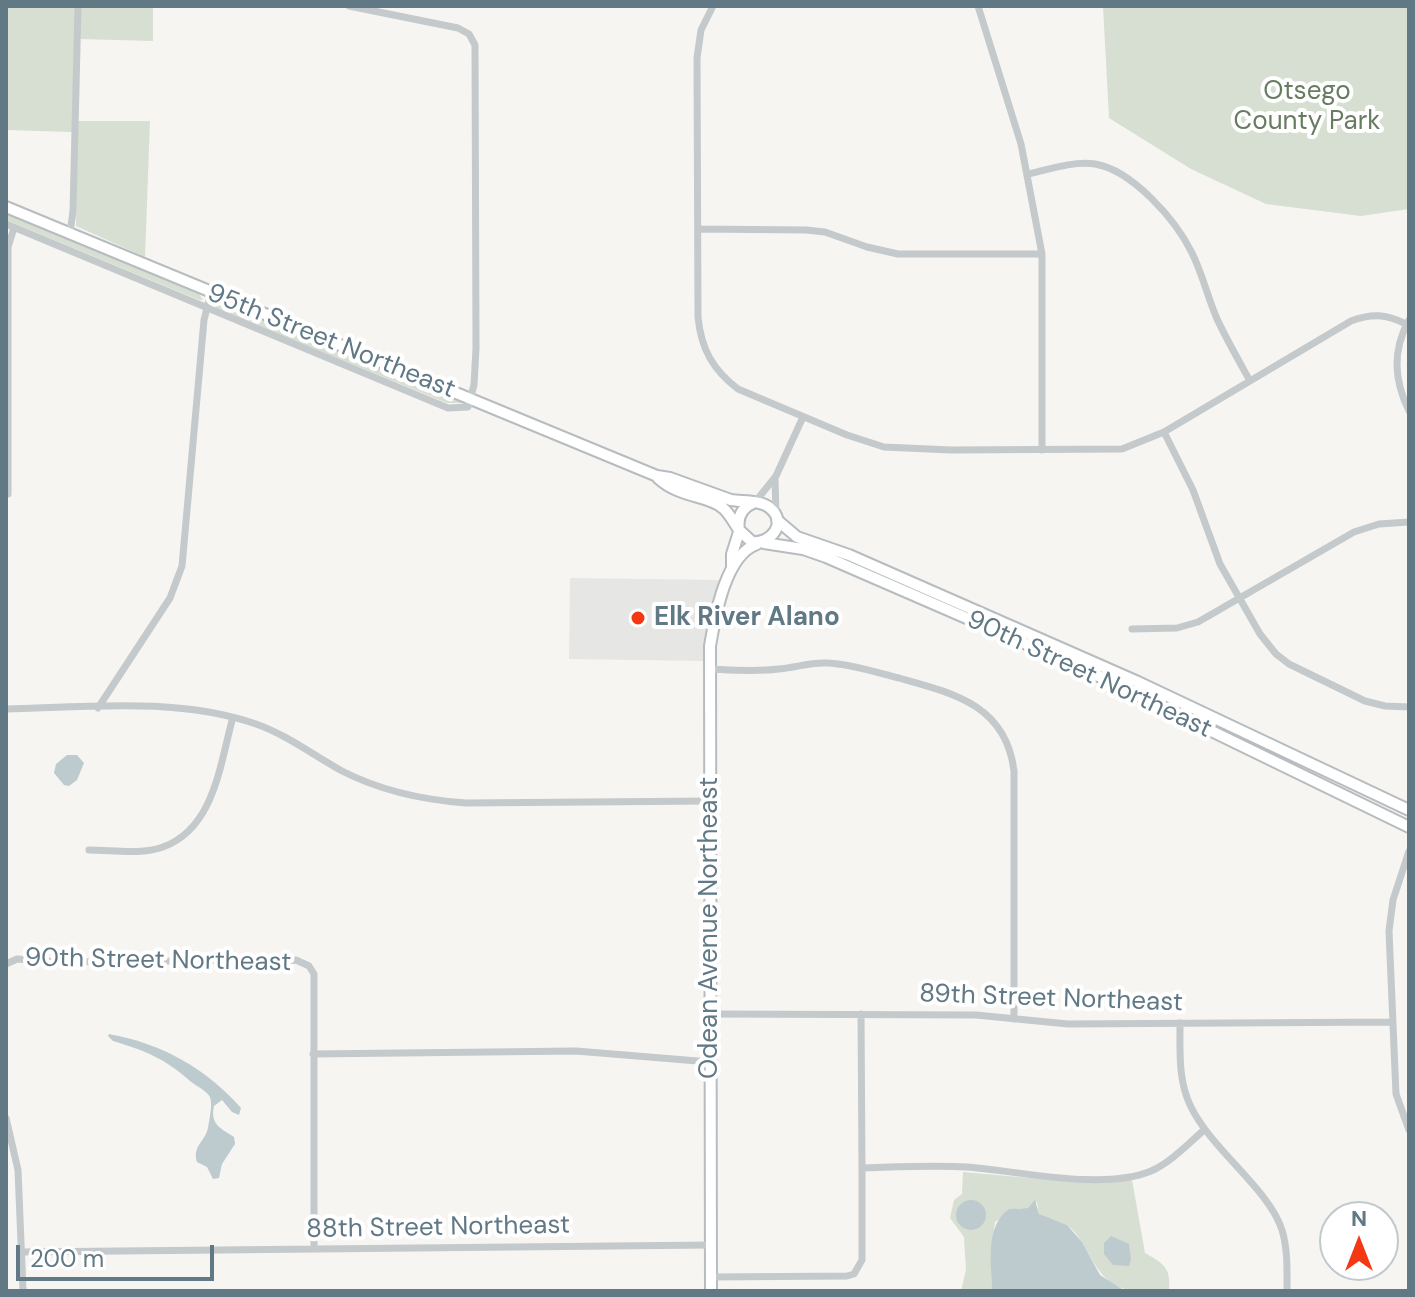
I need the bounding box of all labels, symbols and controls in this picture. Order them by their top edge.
park label: Otsego County Park [1234,76,1380,138]
street label: 95th Street Northeast [203,278,459,406]
place label: Elk River Alano [654,602,840,634]
street label: 90th Street Northeast [962,605,1216,745]
marker: Elk River Alano [629,609,647,627]
street label: Odean Avenue Northeast [694,777,726,1079]
street label: 90th Street Northeast [24,943,292,979]
street label: 89th Street Northeast [919,979,1183,1019]
north arrow [1319,1201,1399,1281]
text: N [1351,1204,1367,1233]
street label: 88th Street Northeast [306,1210,570,1246]
scale bar [20,1229,218,1279]
text: 200 m [30,1243,104,1274]

